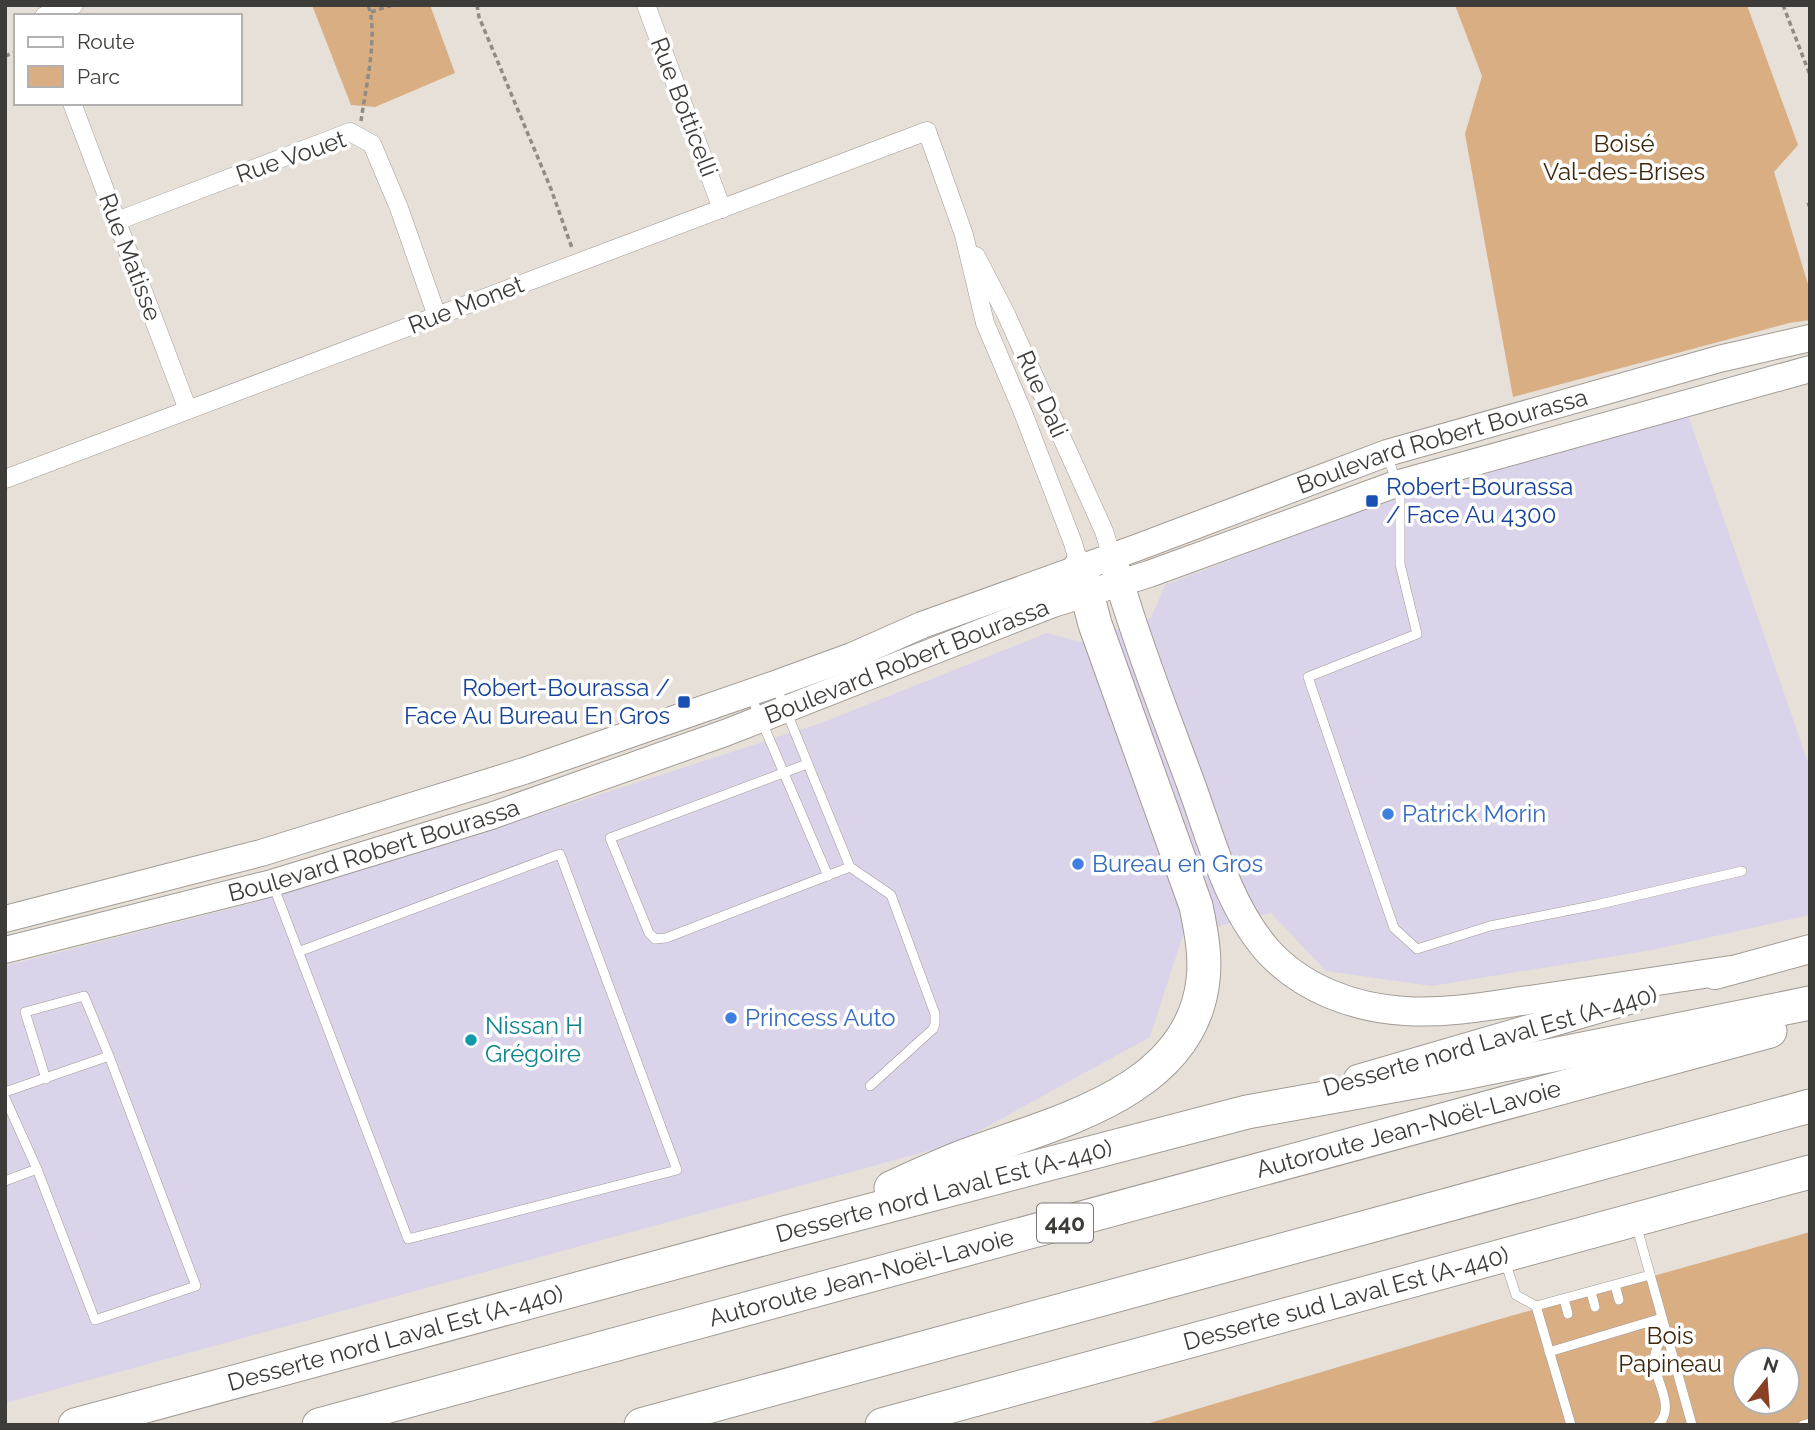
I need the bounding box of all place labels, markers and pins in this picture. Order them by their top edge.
place label: Robert-Bourassa / Face Au 4300 [1386,472,1573,529]
marker: Robert-Bourassa / Face Au 4300 [1364,493,1380,509]
place label: Robert-Bourassa / Face Au Bureau En Gros [404,673,670,730]
marker: Robert-Bourassa / Face Au Bureau En Gros [676,694,692,710]
place label: Patrick Morin [1402,799,1546,828]
marker: Patrick Morin [1380,806,1396,822]
place label: Bureau en Gros [1092,849,1263,878]
marker: Bureau en Gros [1070,856,1086,872]
place label: Princess Auto [745,1003,896,1032]
marker: Princess Auto [723,1010,739,1026]
place label: Nissan H Grégoire [485,1011,583,1068]
marker: Nissan H Grégoire [463,1032,479,1048]

